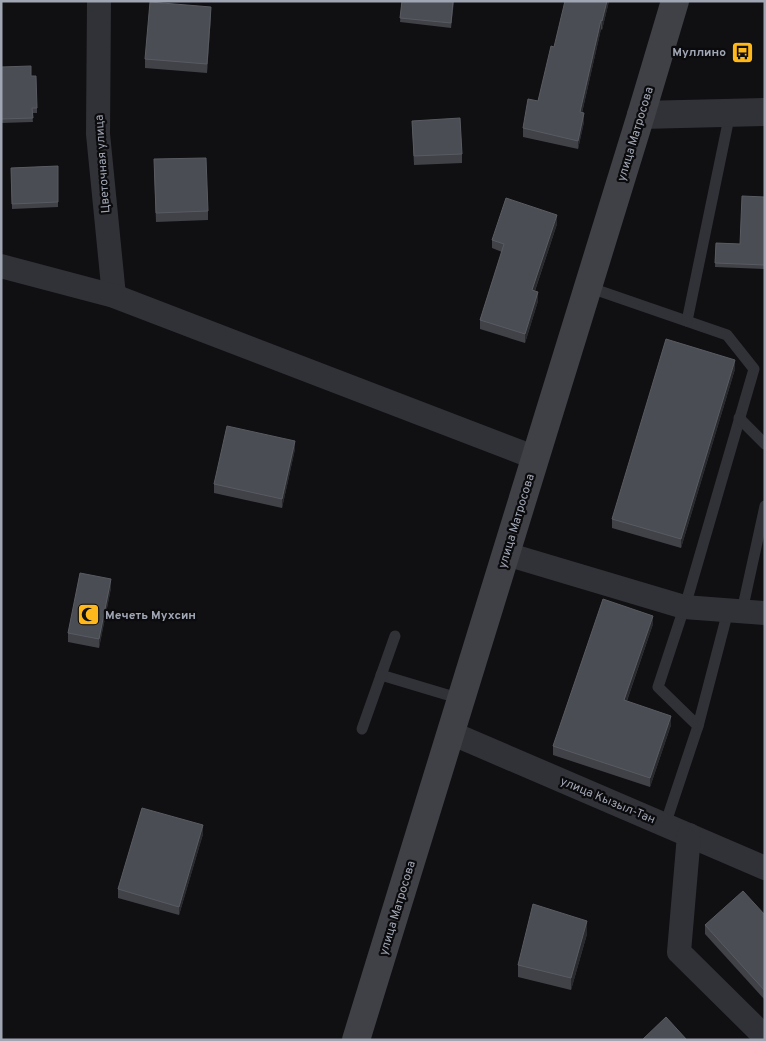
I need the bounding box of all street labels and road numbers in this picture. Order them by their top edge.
street label: улица Матросова [614,85,658,184]
street label: Цветочная улица [92,114,114,214]
street label: улица Матросова [495,472,539,571]
street label: улица Кызыл-Тан [558,774,658,828]
street label: улица Матросова [376,859,420,958]

